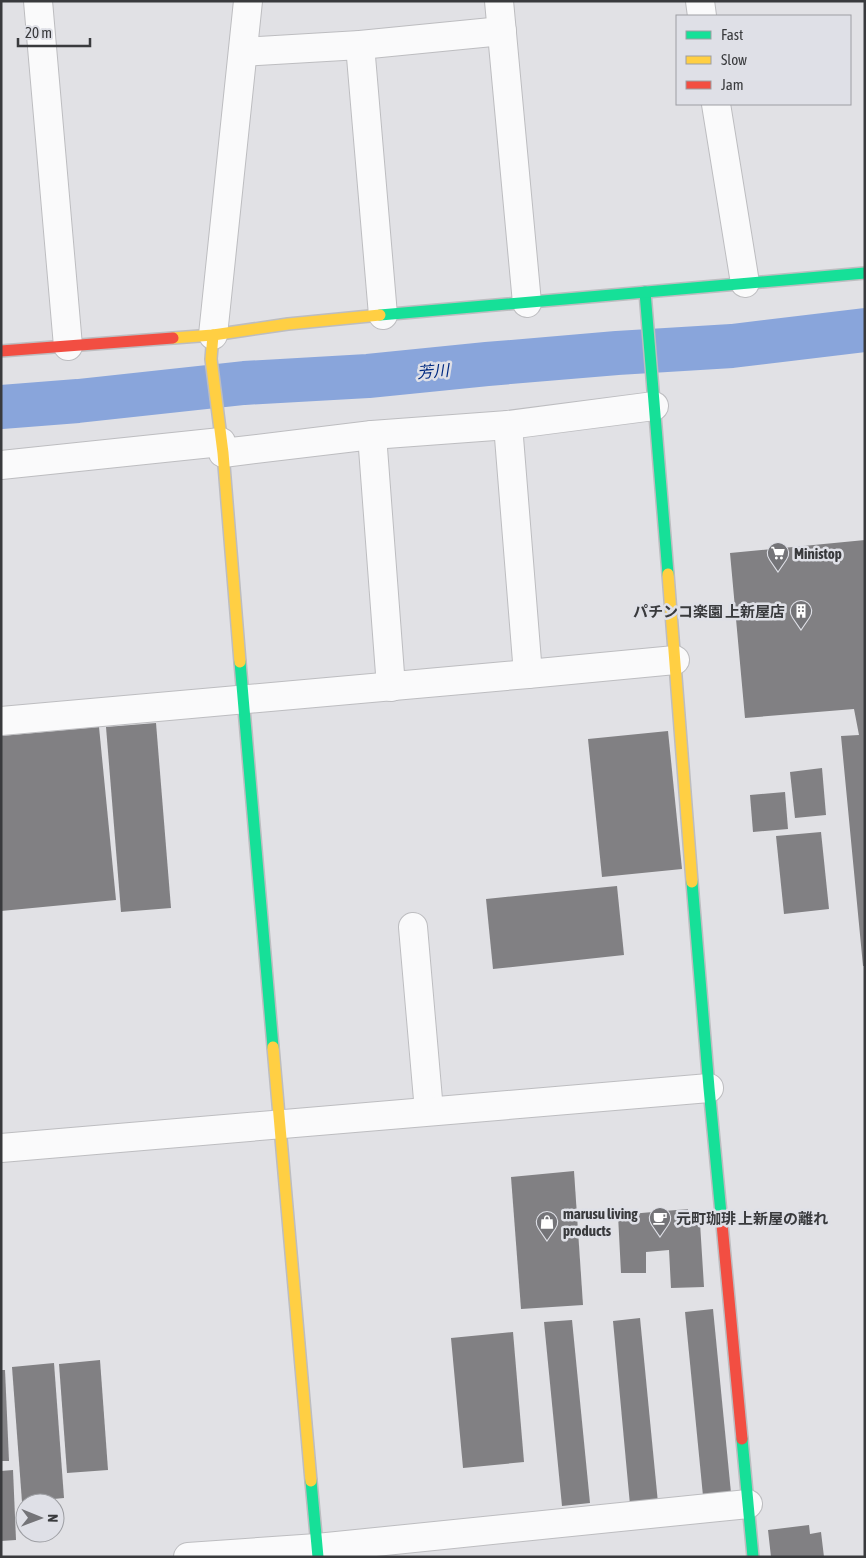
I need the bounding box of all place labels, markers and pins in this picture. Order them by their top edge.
supermarket icon: Ministop [766,541,790,572]
place label: Ministop [794,545,842,562]
building icon: パチンコ楽園 上新屋店 [789,599,813,630]
place label: パチンコ楽園 上新屋店 [633,603,785,620]
place label: marusu living products [563,1205,638,1239]
cafe icon: 元町珈琲 上新屋の離れ [648,1206,672,1237]
shop icon: marusu living products [535,1210,559,1241]
place label: 元町珈琲 上新屋の離れ [676,1210,828,1227]

